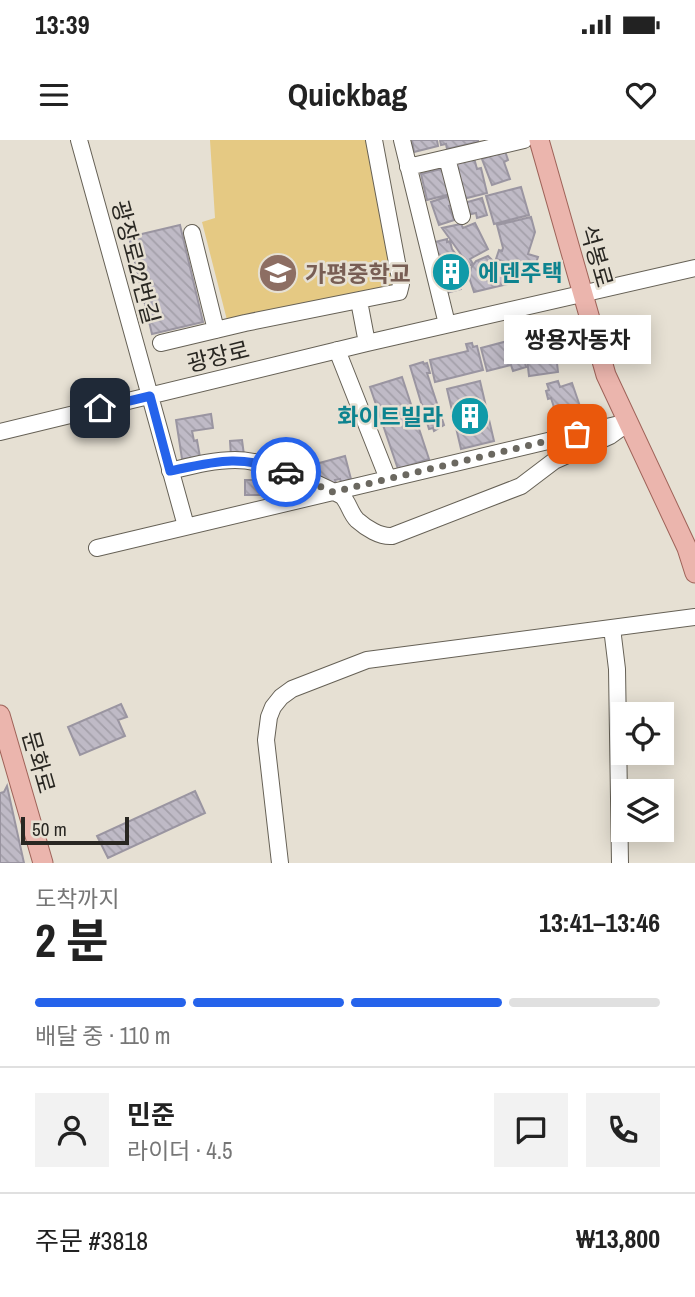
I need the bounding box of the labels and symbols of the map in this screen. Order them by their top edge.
street label: 광장로22번길 [105,197,167,327]
street label: 석봉로 [573,221,621,291]
building icon: 에덴주택 [430,251,472,293]
school or university icon: 가평중학교 [257,252,299,294]
place label: 에덴주택 [478,257,563,288]
place label: 가평중학교 [305,258,411,289]
callout: 쌍용자동차 [504,315,650,364]
street label: 광장로 [183,333,253,379]
pin [70,378,130,438]
building icon: 화이트빌라 [449,395,491,437]
place label: 화이트빌라 [337,401,443,432]
pin [547,404,607,464]
courier [251,437,321,507]
street label: 문화로 [15,727,63,797]
scale bar [21,814,130,846]

